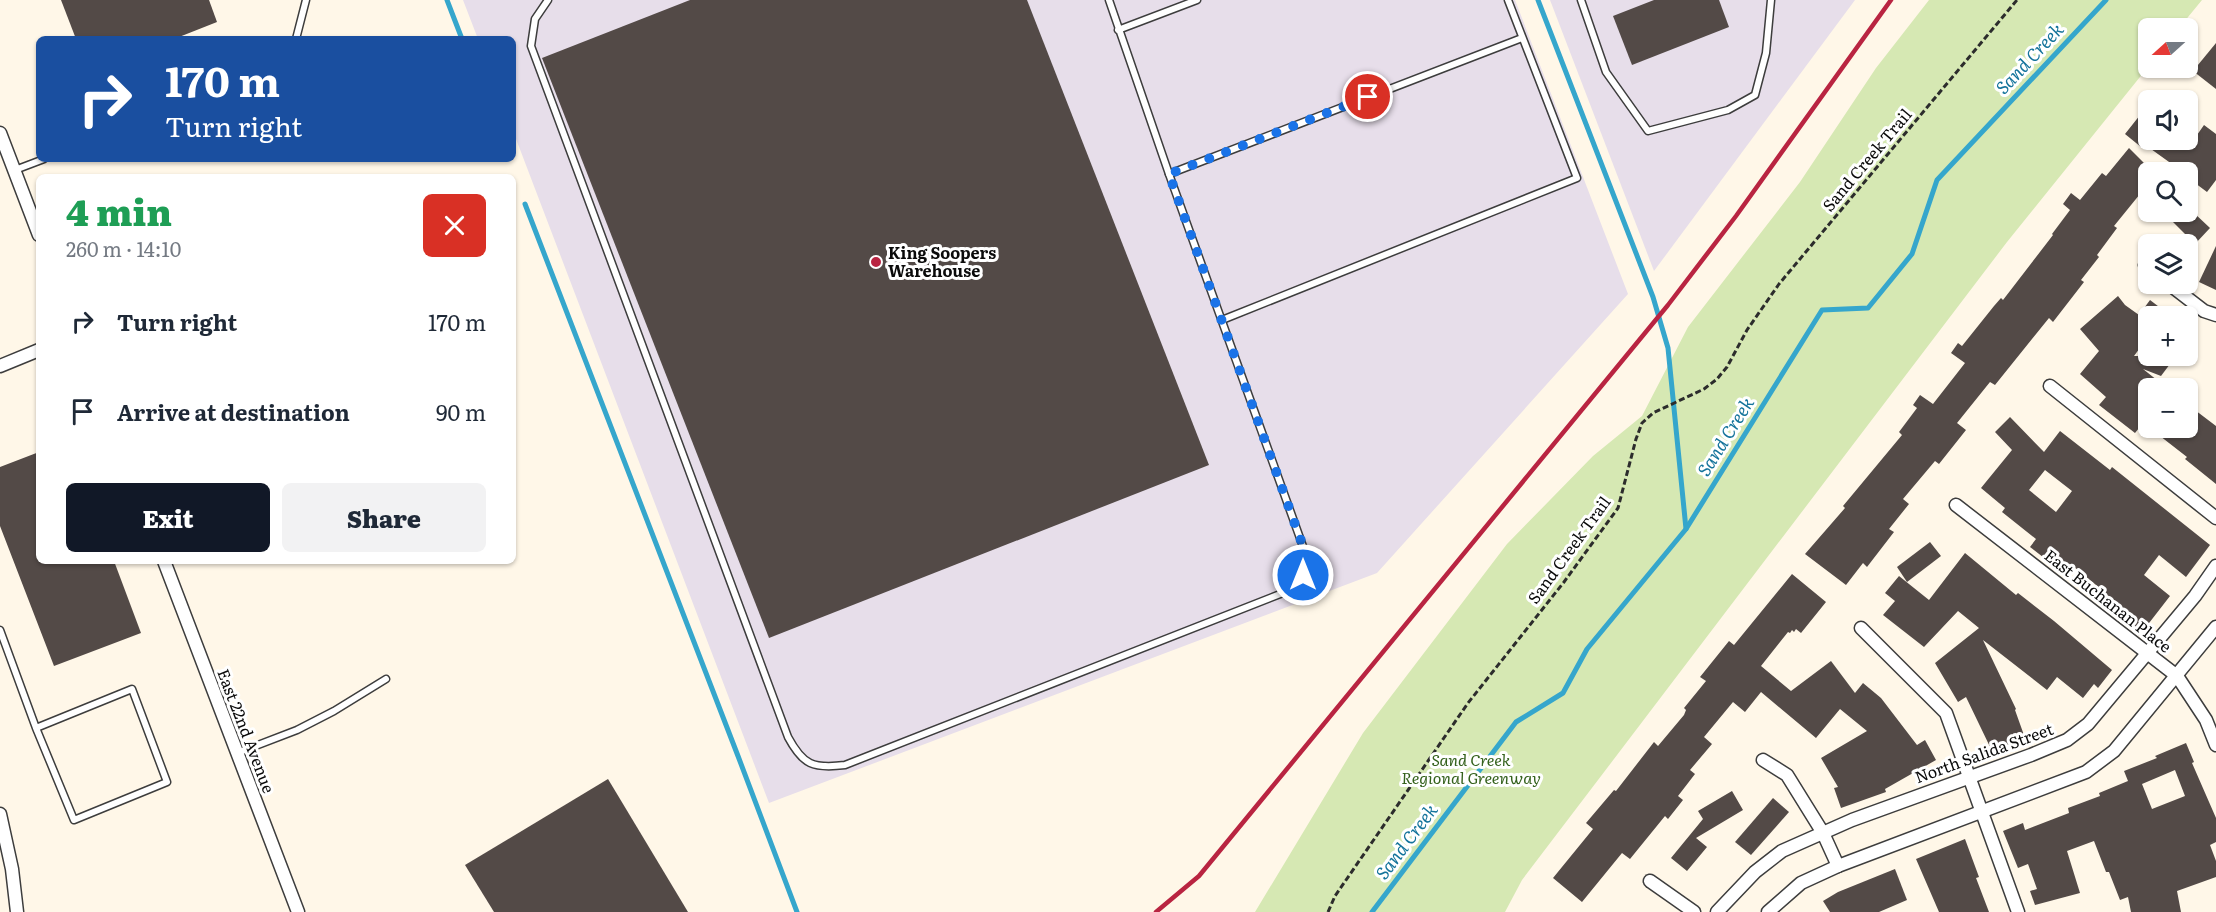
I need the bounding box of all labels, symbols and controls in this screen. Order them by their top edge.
water label: Sand Creek [1989,16,2069,100]
north arrow [2138,18,2198,78]
map controls [2138,18,2198,438]
text: 170 m [165,48,280,110]
icon: right [66,60,144,138]
pin [1342,71,1393,122]
icon: arrive [1351,80,1384,113]
button: sound [2138,90,2198,150]
street label: Sand Creek Trail [1816,103,1916,216]
text: Turn right [165,105,302,145]
button: search [2138,162,2198,222]
text: 4 min [66,184,172,237]
button: close [423,194,486,257]
text: 260 m · 14:10 [66,233,181,263]
button: layers [2138,234,2198,294]
place label: King Soopers Warehouse [888,240,996,282]
marker: King Soopers Warehouse [869,255,883,269]
icon: right [66,305,99,338]
text: Turn right [117,305,237,338]
text: 170 m [428,305,486,338]
button: + [2138,306,2198,366]
button: − [2138,378,2198,438]
water label: Sand Creek [1690,391,1760,481]
icon: arrive [66,395,99,428]
text: Arrive at destination [117,395,350,428]
text: 90 m [436,395,486,428]
button: Exit [66,483,270,552]
button: Share [282,483,486,552]
street label: Sand Creek Trail [1521,491,1615,608]
position arrow [1271,543,1335,607]
street label: East Buchanan Place [2040,543,2177,658]
street label: East 22nd Avenue [212,665,282,796]
street label: North Salida Street [1911,716,2057,788]
park label: Sand Creek Regional Greenway [1401,747,1541,789]
water label: Sand Creek [1368,797,1443,885]

